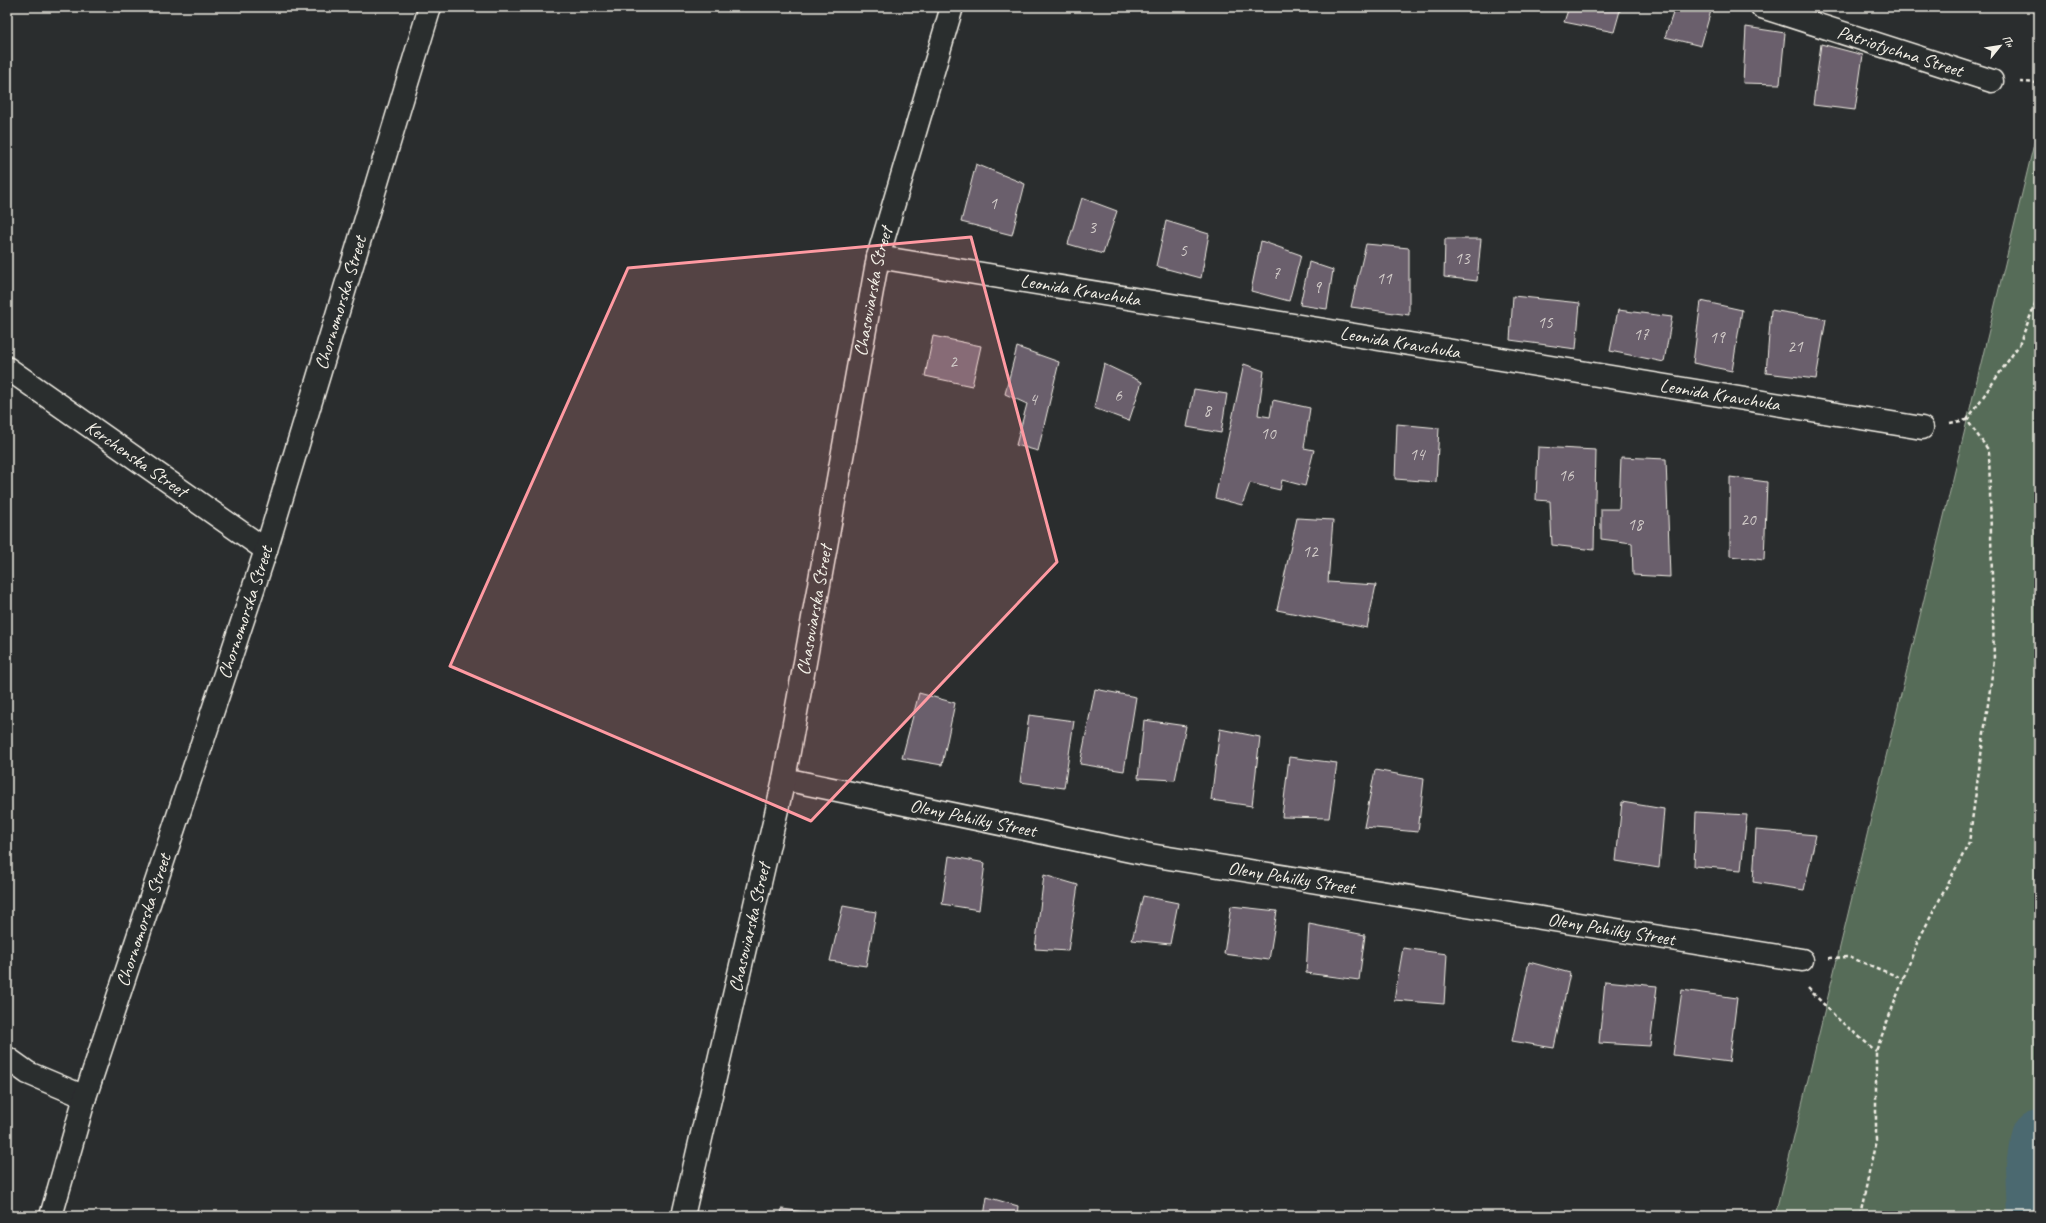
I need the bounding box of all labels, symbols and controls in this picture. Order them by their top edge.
street label: Patriotychna Street [1834,20,1967,83]
north arrow [1980,26,2020,66]
text: Пн [2000,33,2018,50]
house number: 1 [989,193,998,214]
house number: 3 [1088,217,1097,238]
street label: Chasoviarska Street [848,221,899,358]
street label: Chornomorska Street [309,232,373,373]
house number: 5 [1179,240,1188,261]
house number: 13 [1454,248,1471,269]
house number: 7 [1272,263,1281,284]
street label: Leonida Kravchuka [1018,268,1144,312]
house number: 11 [1376,268,1393,289]
house number: 9 [1313,277,1322,298]
house number: 15 [1537,312,1554,333]
street label: Leonida Kravchuka [1338,321,1464,364]
house number: 17 [1633,324,1650,345]
house number: 19 [1709,327,1726,348]
house number: 21 [1787,336,1804,357]
house number: 2 [949,351,958,372]
street label: Leonida Kravchuka [1658,373,1783,417]
house number: 6 [1114,385,1123,406]
house number: 4 [1029,389,1039,410]
house number: 8 [1203,400,1213,421]
street label: Kerchenska Street [81,415,194,504]
house number: 10 [1260,423,1277,444]
house number: 14 [1409,444,1427,465]
house number: 16 [1558,465,1575,486]
house number: 20 [1740,509,1757,530]
house number: 18 [1627,514,1645,535]
street label: Chasoviarska Street [791,541,838,677]
house number: 12 [1302,541,1319,562]
street label: Chornomorska Street [212,542,279,682]
street label: Oleny Pchilky Street [908,793,1040,843]
street label: Chornomorska Street [110,849,177,990]
street label: Oleny Pchilky Street [1226,856,1358,900]
street label: Chasoviarska Street [723,858,777,994]
street label: Oleny Pchilky Street [1546,907,1678,952]

